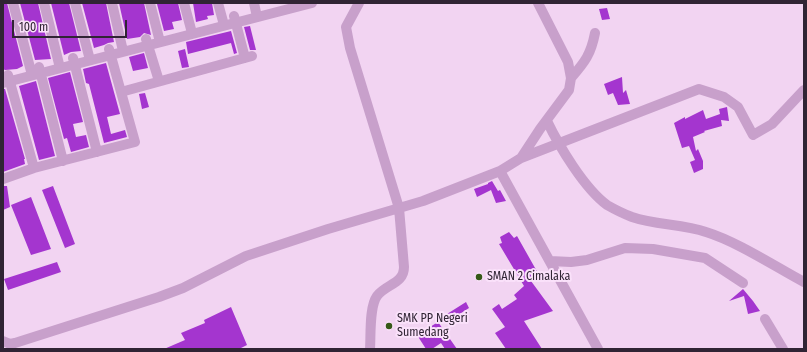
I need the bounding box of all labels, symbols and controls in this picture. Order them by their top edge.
scale bar [14,12,129,38]
text: 100 m [19,20,48,34]
place label: SMAN 2 Cimalaka [487,270,570,284]
marker: SMAN 2 Cimalaka [474,272,484,282]
place label: SMK PP Negeri Sumedang [397,312,468,340]
marker: SMK PP Negeri Sumedang [384,321,394,331]

